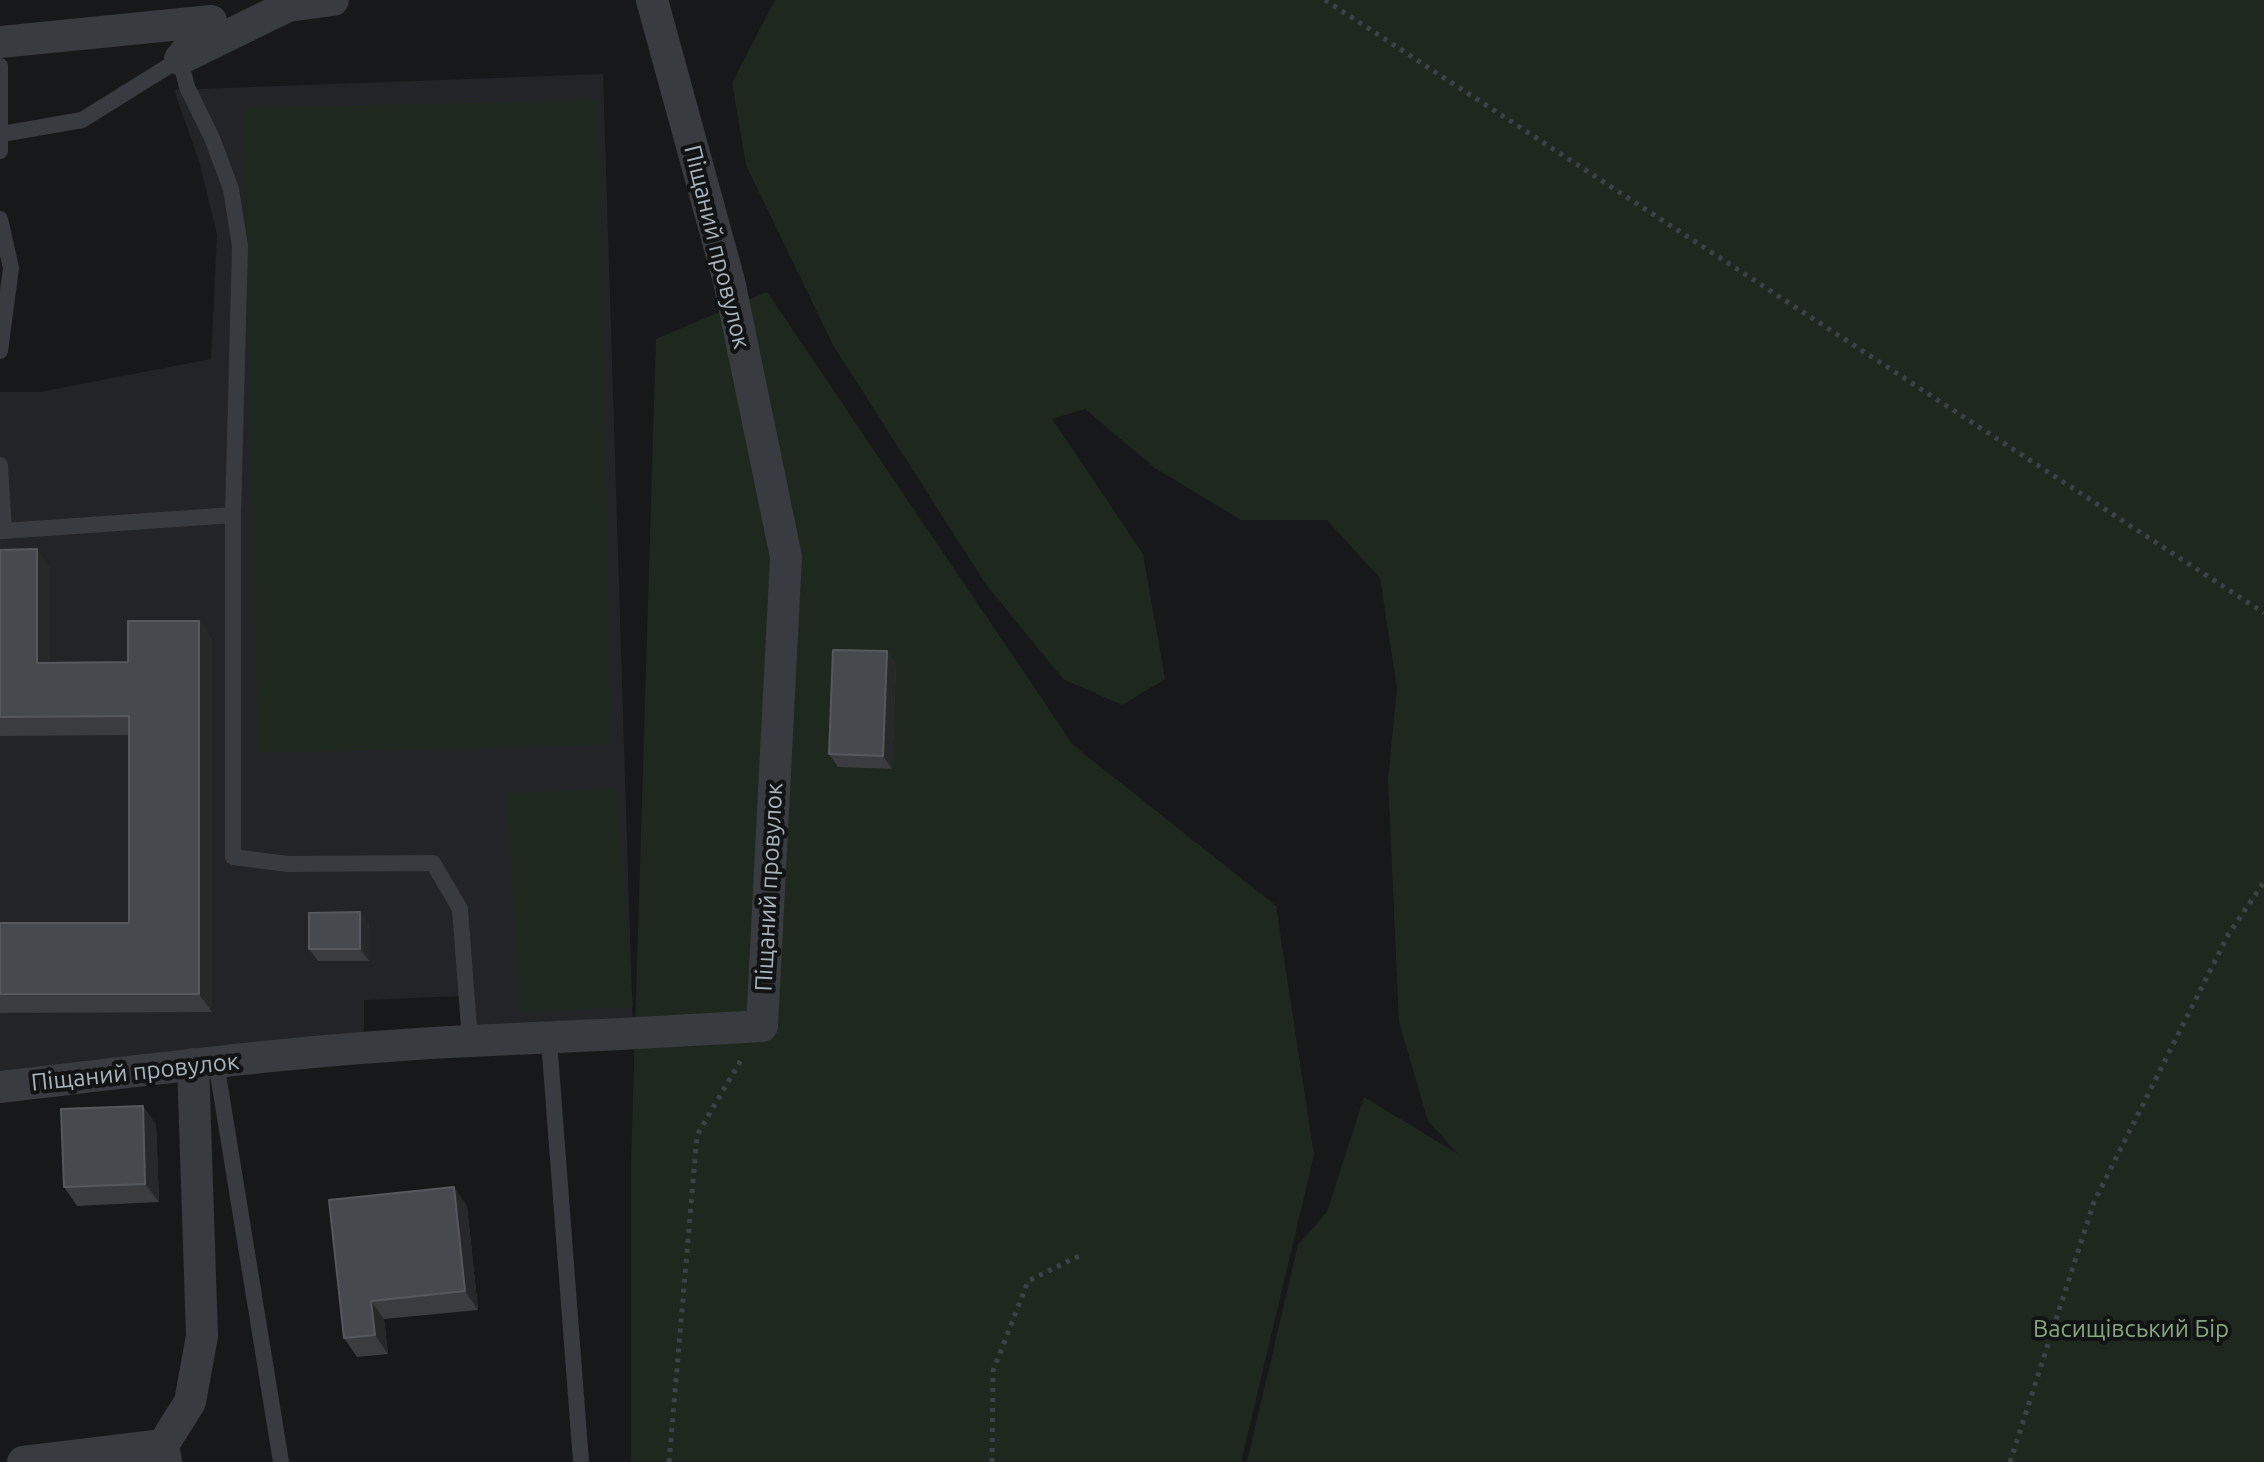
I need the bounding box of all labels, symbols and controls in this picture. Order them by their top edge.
street label: Піщаний провулок [678,142,756,352]
street label: Піщаний провулок [749,782,789,992]
street label: Піщаний провулок [30,1047,240,1097]
park label: Васищівський Бір [2033,1315,2229,1343]

